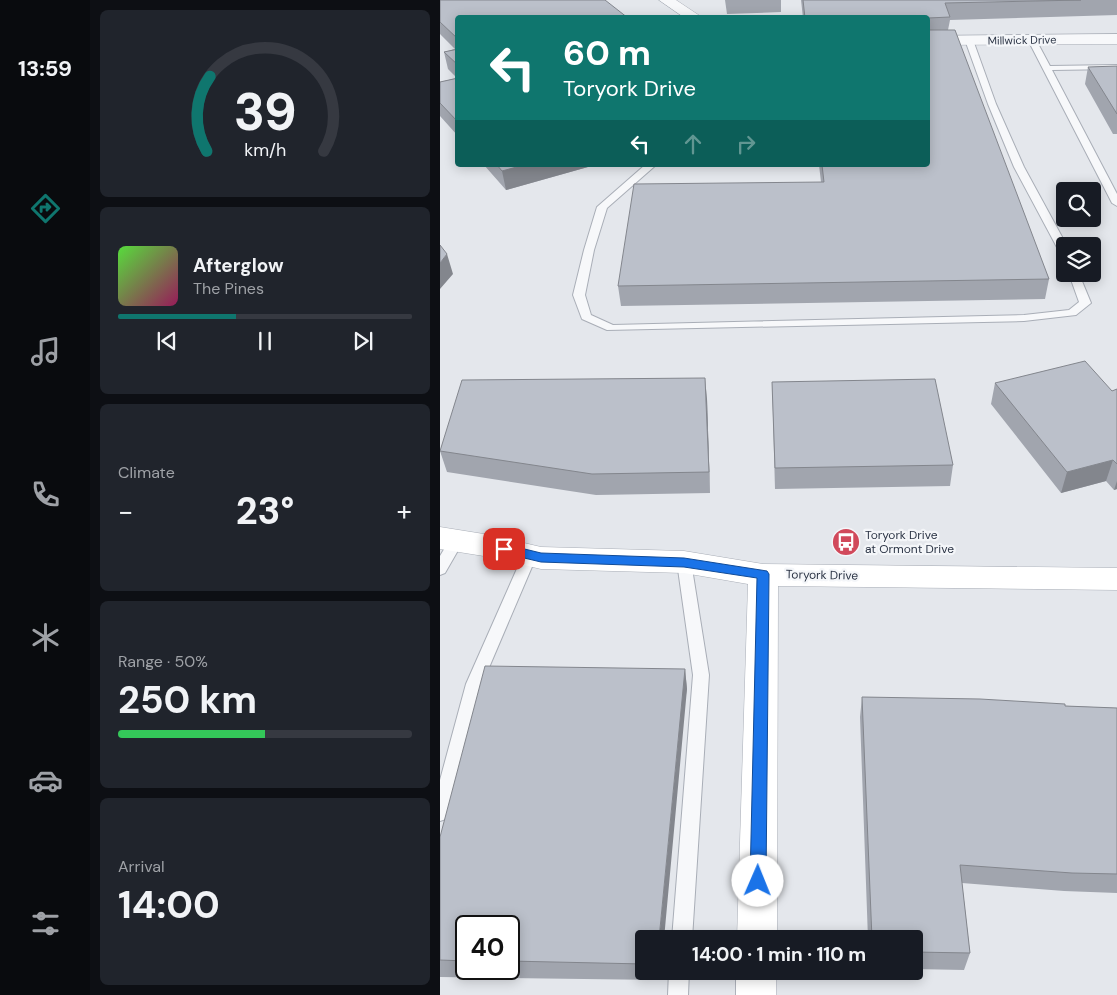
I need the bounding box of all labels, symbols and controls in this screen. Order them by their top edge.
text: 60 m [563,30,651,76]
street label: Millwick Drive [988,32,1056,48]
icon: left [480,35,545,100]
text: 13:59 [18,54,72,83]
text: Toryork Drive [563,74,696,103]
text: 39 [233,78,297,146]
icon: left [626,130,654,158]
icon: ahead [679,130,707,158]
icon: right [732,130,760,158]
text: km/h [244,138,286,162]
map controls [1056,182,1101,282]
button: search [1056,182,1101,227]
icon: directions [28,191,63,226]
button: layers [1056,237,1101,282]
text: Afterglow [193,253,284,278]
text: The Pines [193,278,264,299]
icon: previous [153,327,181,355]
icon: pause [251,327,279,355]
icon: next [349,327,377,355]
icon: music [28,334,63,369]
text: Climate [118,462,175,483]
icon: phone [28,477,63,512]
text: 23° [236,486,294,536]
text: − [118,493,133,530]
text: + [397,493,412,530]
bus stop icon: Toryork Drive at Ormont Drive [831,527,861,557]
place label: Toryork Drive at Ormont Drive [865,527,954,557]
pin [483,528,525,570]
icon: arrive [490,535,518,563]
street label: Toryork Drive [786,566,859,584]
icon: climate [28,620,63,655]
text: Range · 50% [118,651,208,672]
text: 250 km [118,675,257,725]
icon: car [28,763,63,798]
position arrow [731,854,783,906]
text: Arrival [118,856,165,877]
text: 14:00 [118,880,220,930]
icon: filters [28,906,63,941]
speed limit sign: 40 [455,915,520,980]
text: 14:00 · 1 min · 110 m [692,942,866,967]

